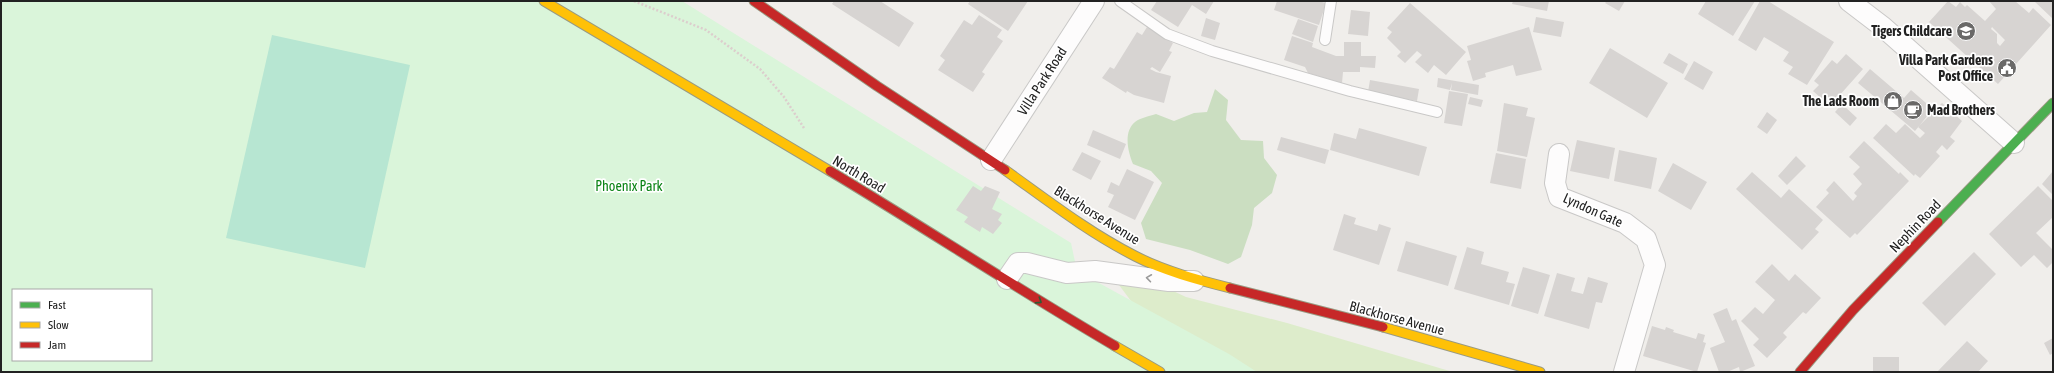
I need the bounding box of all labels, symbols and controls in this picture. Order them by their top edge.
school or university icon: Tigers Childcare [1955,20,1977,42]
place label: Tigers Childcare [1871,23,1952,39]
street label: Villa Park Road [1014,44,1070,118]
place label: Villa Park Gardens Post Office [1898,52,1993,84]
public building icon: Villa Park Gardens Post Office [1996,57,2018,79]
shop icon: The Lads Room [1882,90,1904,112]
place label: The Lads Room [1802,93,1879,109]
cafe icon: Mad Brothers [1902,99,1924,121]
place label: Mad Brothers [1927,102,1995,118]
street label: North Road [830,152,888,196]
park label: Phoenix Park [595,178,663,194]
street label: Blackhorse Avenue [1051,182,1143,248]
street label: Lyndon Gate [1561,190,1625,230]
street label: Nephin Road [1886,196,1944,256]
one-way arrow [1146,274,1152,283]
legend [12,289,152,361]
one-way arrow [1035,296,1042,304]
text: Fast [48,298,66,312]
street label: Blackhorse Avenue [1348,298,1446,338]
text: Slow [48,318,69,332]
text: Jam [48,338,66,352]

